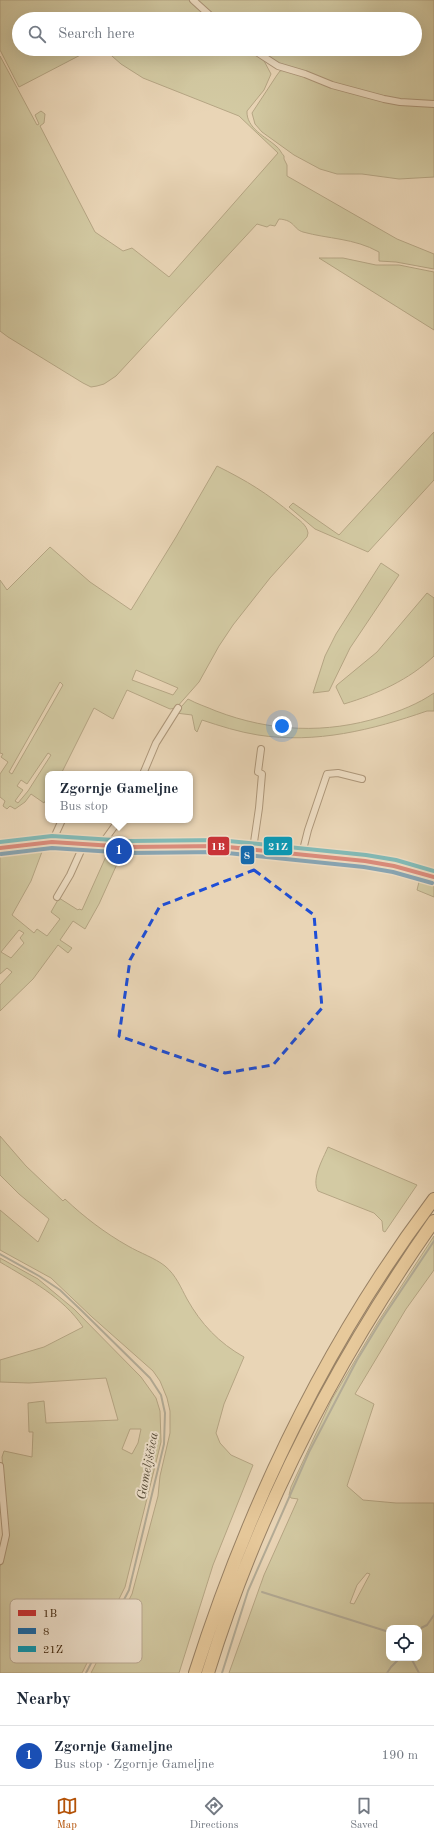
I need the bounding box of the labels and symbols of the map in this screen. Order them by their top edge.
your location [272,716,292,736]
pin: 1 [106,836,132,866]
line badge: 1B [207,836,230,856]
line badge: 21Z [263,836,293,856]
text: 1B [211,842,225,853]
text: 21Z [268,842,288,853]
line badge: 8 [240,845,255,865]
text: 8 [244,851,250,862]
water label: Gameljščica [135,1431,161,1501]
legend [10,1599,142,1663]
text: 1B [43,1609,57,1620]
text: 8 [43,1627,49,1638]
text: 21Z [43,1645,63,1656]

